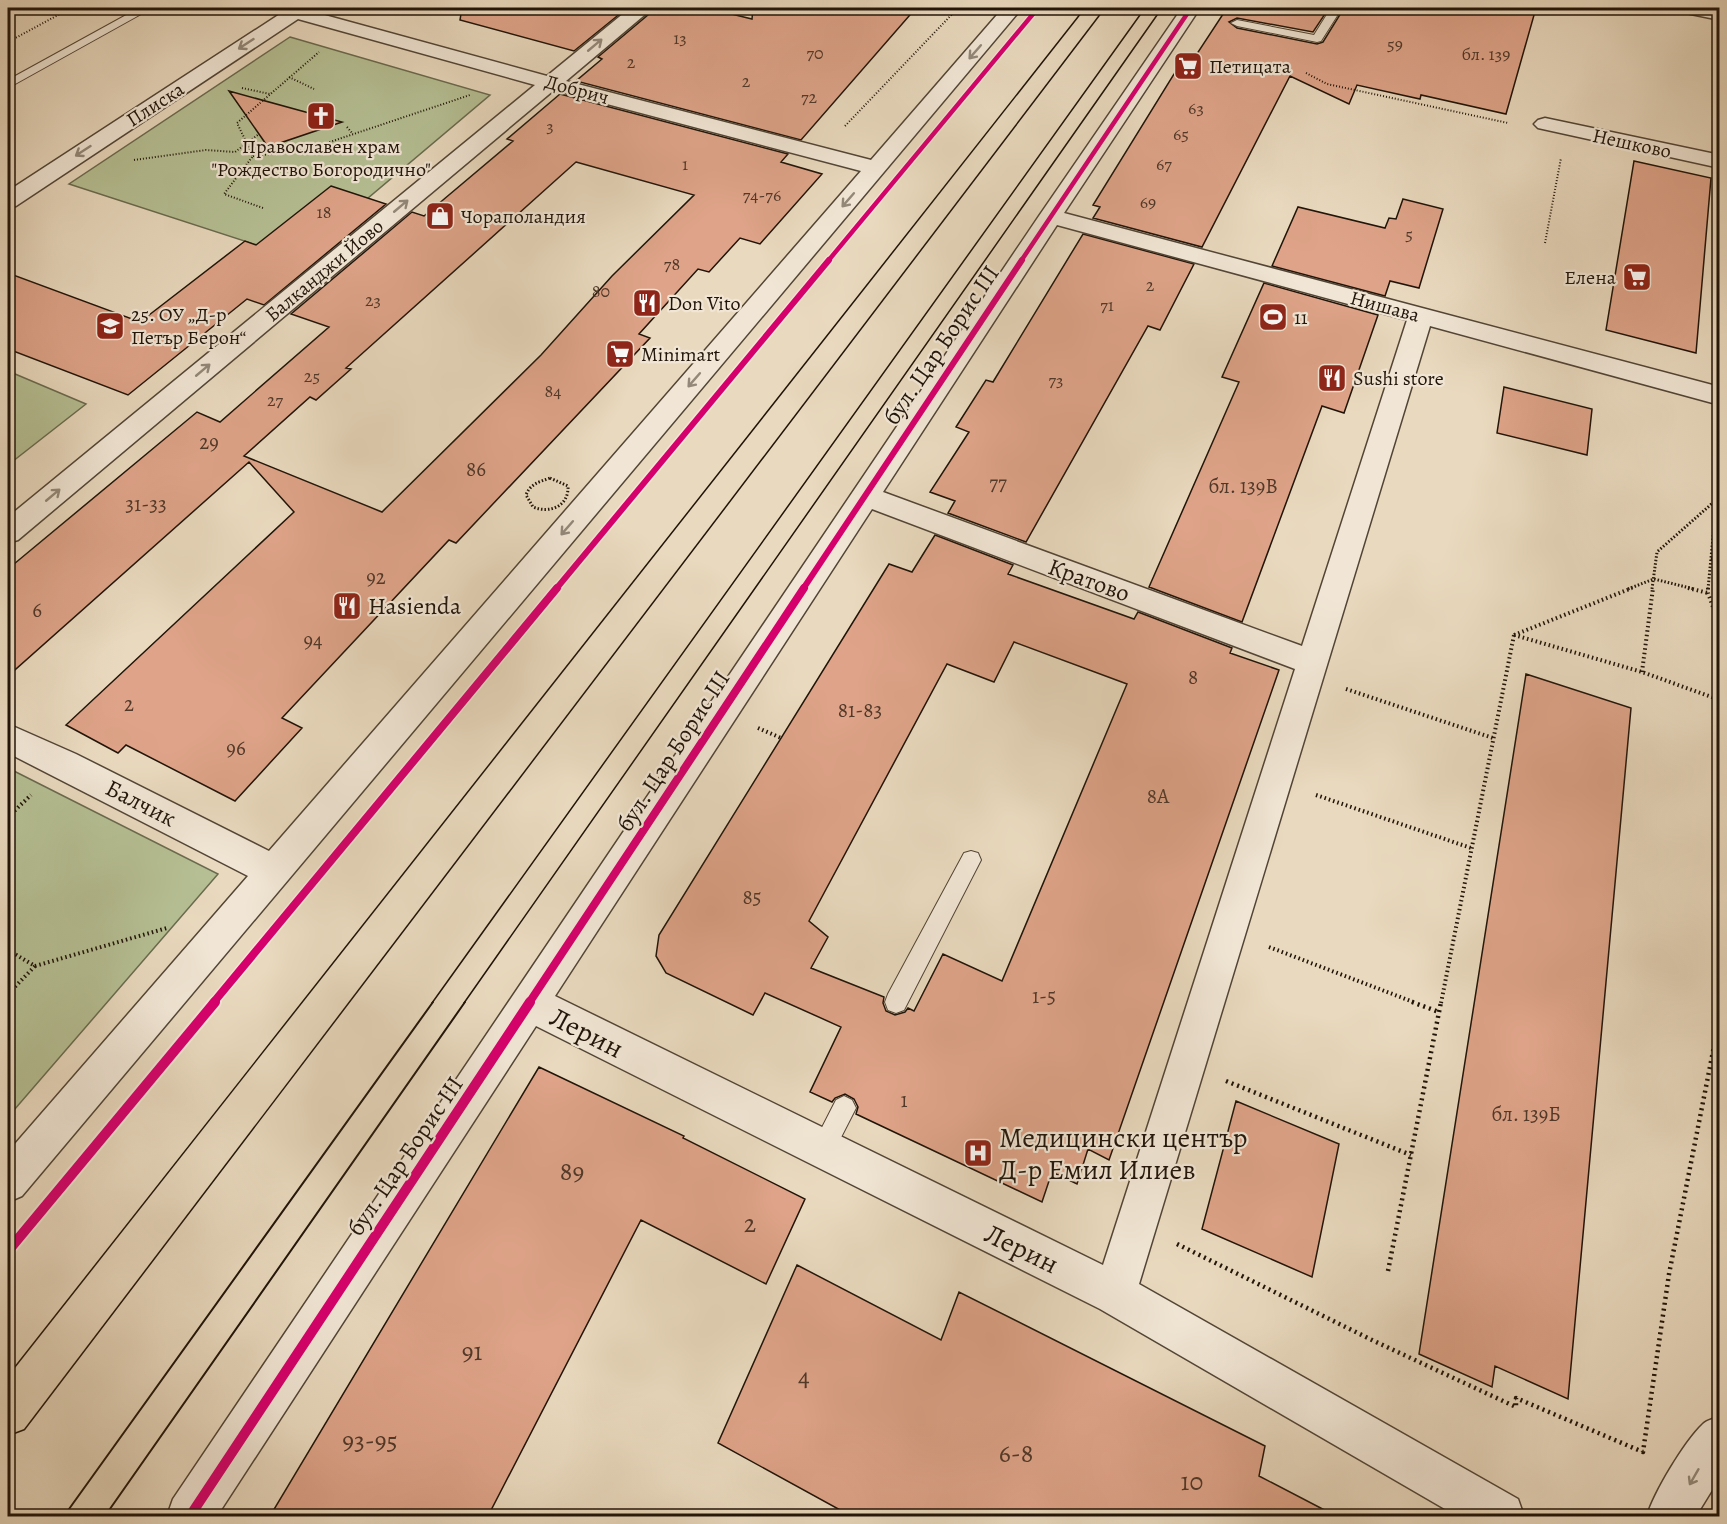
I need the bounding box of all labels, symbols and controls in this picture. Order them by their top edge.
house number: 13 [673,26,687,50]
house number: 59 [1387,32,1403,56]
one-way arrow [239,38,255,50]
one-way arrow [587,38,602,52]
house number: 70 [806,41,824,65]
house number: бл. 139 [1462,42,1510,66]
one-way arrow [968,44,982,59]
house number: 2 [627,50,636,74]
supermarket icon: Петицата [1172,50,1204,82]
place label: Петицата [1209,53,1292,80]
street label: Добрич [542,68,612,111]
house number: 2 [742,69,751,93]
street label: Плиска [121,75,190,133]
house number: 72 [801,85,817,109]
house number: 63 [1188,96,1204,120]
church icon: Православен храм "Рождество Богородично" [305,100,337,132]
house number: 3 [546,114,554,138]
house number: 65 [1173,122,1189,146]
street label: Нешково [1590,122,1674,165]
place label: Православен храм "Рождество Богородично" [211,133,431,183]
one-way arrow [75,145,92,157]
house number: 1 [682,152,688,176]
house number: 67 [1156,152,1172,176]
house number: 74-76 [743,183,781,207]
house number: 69 [1140,190,1156,214]
one-way arrow [842,192,855,208]
one-way arrow [393,199,409,212]
house number: 18 [317,200,331,224]
shop icon: Чораполандия [424,200,456,232]
place label: Чораполандия [461,203,586,230]
street label: Балканджи Йово [259,213,389,328]
house number: 5 [1405,222,1413,246]
house number: 78 [664,252,680,276]
street label: бул. Цар Борис III [876,259,1006,431]
supermarket icon: Елена [1621,261,1653,293]
place label: Елена [1564,264,1617,291]
house number: 2 [1146,273,1155,297]
house number: 80 [592,279,610,303]
street label: Нишава [1347,284,1423,329]
restaurant icon: Don Vito [631,287,663,319]
house number: 23 [365,288,381,312]
place label: Don Vito [668,290,741,317]
house number: 71 [1100,293,1114,317]
place label: 25. ОУ „Д-р Петър Берон“ [131,301,246,351]
sports icon: 11 [1257,301,1289,333]
place label: 11 [1294,304,1308,331]
school or university icon: 25. ОУ „Д-р Петър Берон“ [94,310,126,342]
supermarket icon: Minimart [604,338,636,370]
place label: Minimart [641,341,721,368]
restaurant icon: Sushi store [1316,362,1348,394]
one-way arrow [195,363,210,377]
house number: 25 [304,364,320,388]
place label: Sushi store [1353,365,1444,392]
house number: 73 [1048,368,1064,392]
one-way arrow [687,372,701,387]
house number: 84 [545,379,561,403]
house number: 27 [267,388,283,412]
house number: 29 [199,428,219,456]
house number: 86 [466,455,486,483]
house number: 77 [989,469,1007,497]
house number: бл. 139В [1208,472,1278,500]
one-way arrow [44,488,60,501]
house number: 31-33 [125,490,167,518]
one-way arrow [560,520,574,535]
street label: Кратово [1044,550,1134,610]
house number: 92 [366,563,386,591]
restaurant icon: Hasienda [331,590,363,622]
place label: Hasienda [368,590,462,622]
house number: 6 [32,596,42,624]
house number: 94 [303,626,323,654]
house number: 8 [1188,663,1198,691]
street label: бул. Цар Борис III [609,664,737,838]
house number: 2 [124,690,134,718]
house number: 81-83 [838,696,882,724]
house number: 96 [226,734,246,762]
street label: Балчик [100,772,182,834]
house number: 8А [1147,782,1170,810]
house number: 85 [742,883,762,911]
house number: 1-5 [1032,982,1056,1010]
street label: Лерин [543,998,630,1067]
street label: бул. Цар Борис III [340,1070,470,1242]
house number: 1 [900,1086,908,1114]
house number: бл. 139Б [1491,1100,1561,1128]
place label: Медицински център Д-р Емил Илиев [999,1119,1248,1189]
hospital icon: Медицински център Д-р Емил Илиев [962,1137,994,1169]
house number: 89 [560,1154,584,1189]
house number: 2 [744,1206,756,1241]
street label: Лерин [978,1215,1065,1283]
house number: 91 [462,1334,482,1369]
house number: 4 [798,1360,810,1395]
house number: 93-95 [342,1423,398,1458]
house number: 6-8 [999,1436,1033,1471]
house number: 10 [1181,1464,1203,1499]
one-way arrow [1687,1468,1699,1485]

